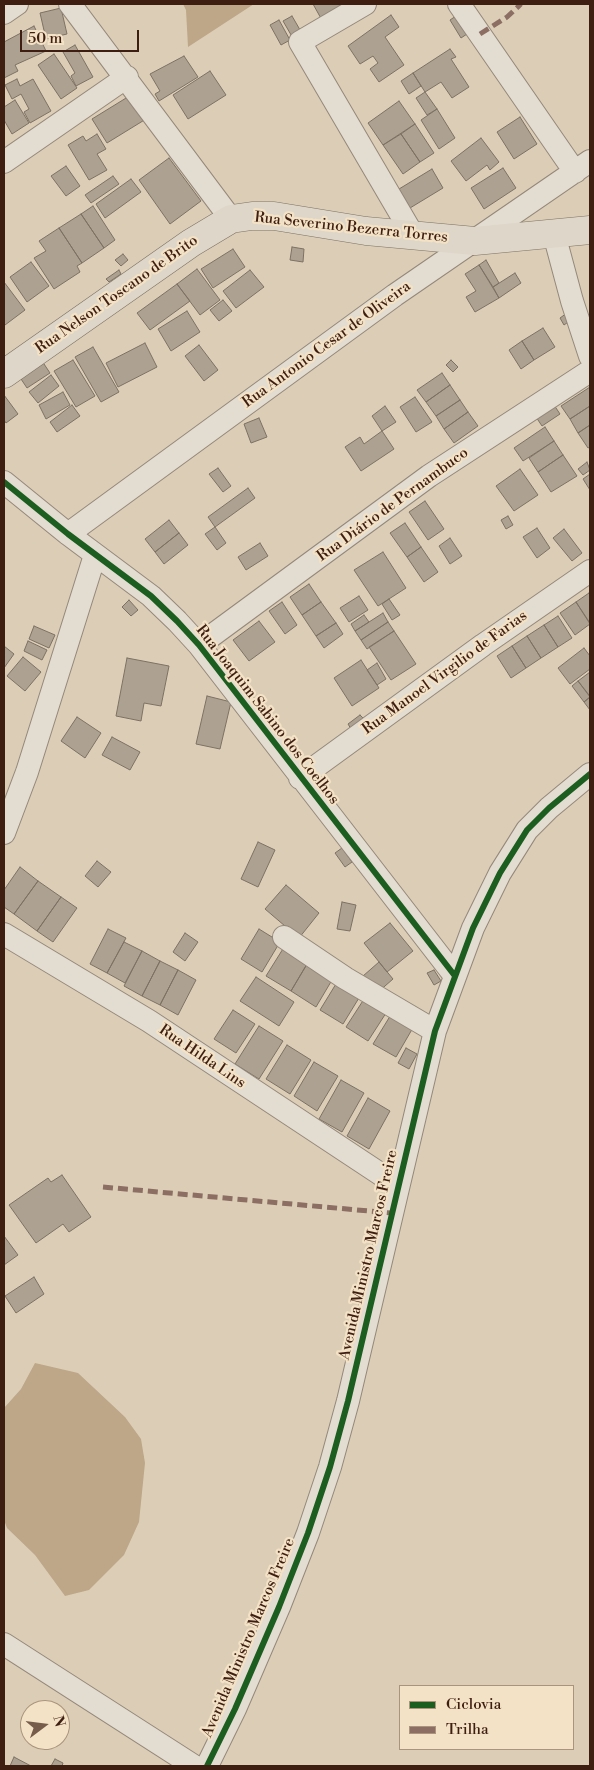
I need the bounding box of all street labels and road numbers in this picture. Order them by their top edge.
street label: Rua Severino Bezerra Torres [253,209,449,247]
street label: Rua Nelson Toscano de Brito [32,232,202,358]
street label: Rua Antonio Cesar de Oliveira [239,278,415,412]
street label: Rua Diário de Pernambuco [314,444,472,566]
street label: Rua Manoel Virgilio de Farias [359,607,531,739]
street label: Rua Joaquim Sabino dos Coelhos [191,622,343,808]
street label: Rua Hilda Lins [155,1021,249,1093]
street label: Avenida Ministro Marcos Freire [336,1148,402,1362]
street label: Avenida Ministro Marcos Freire [199,1536,299,1740]

